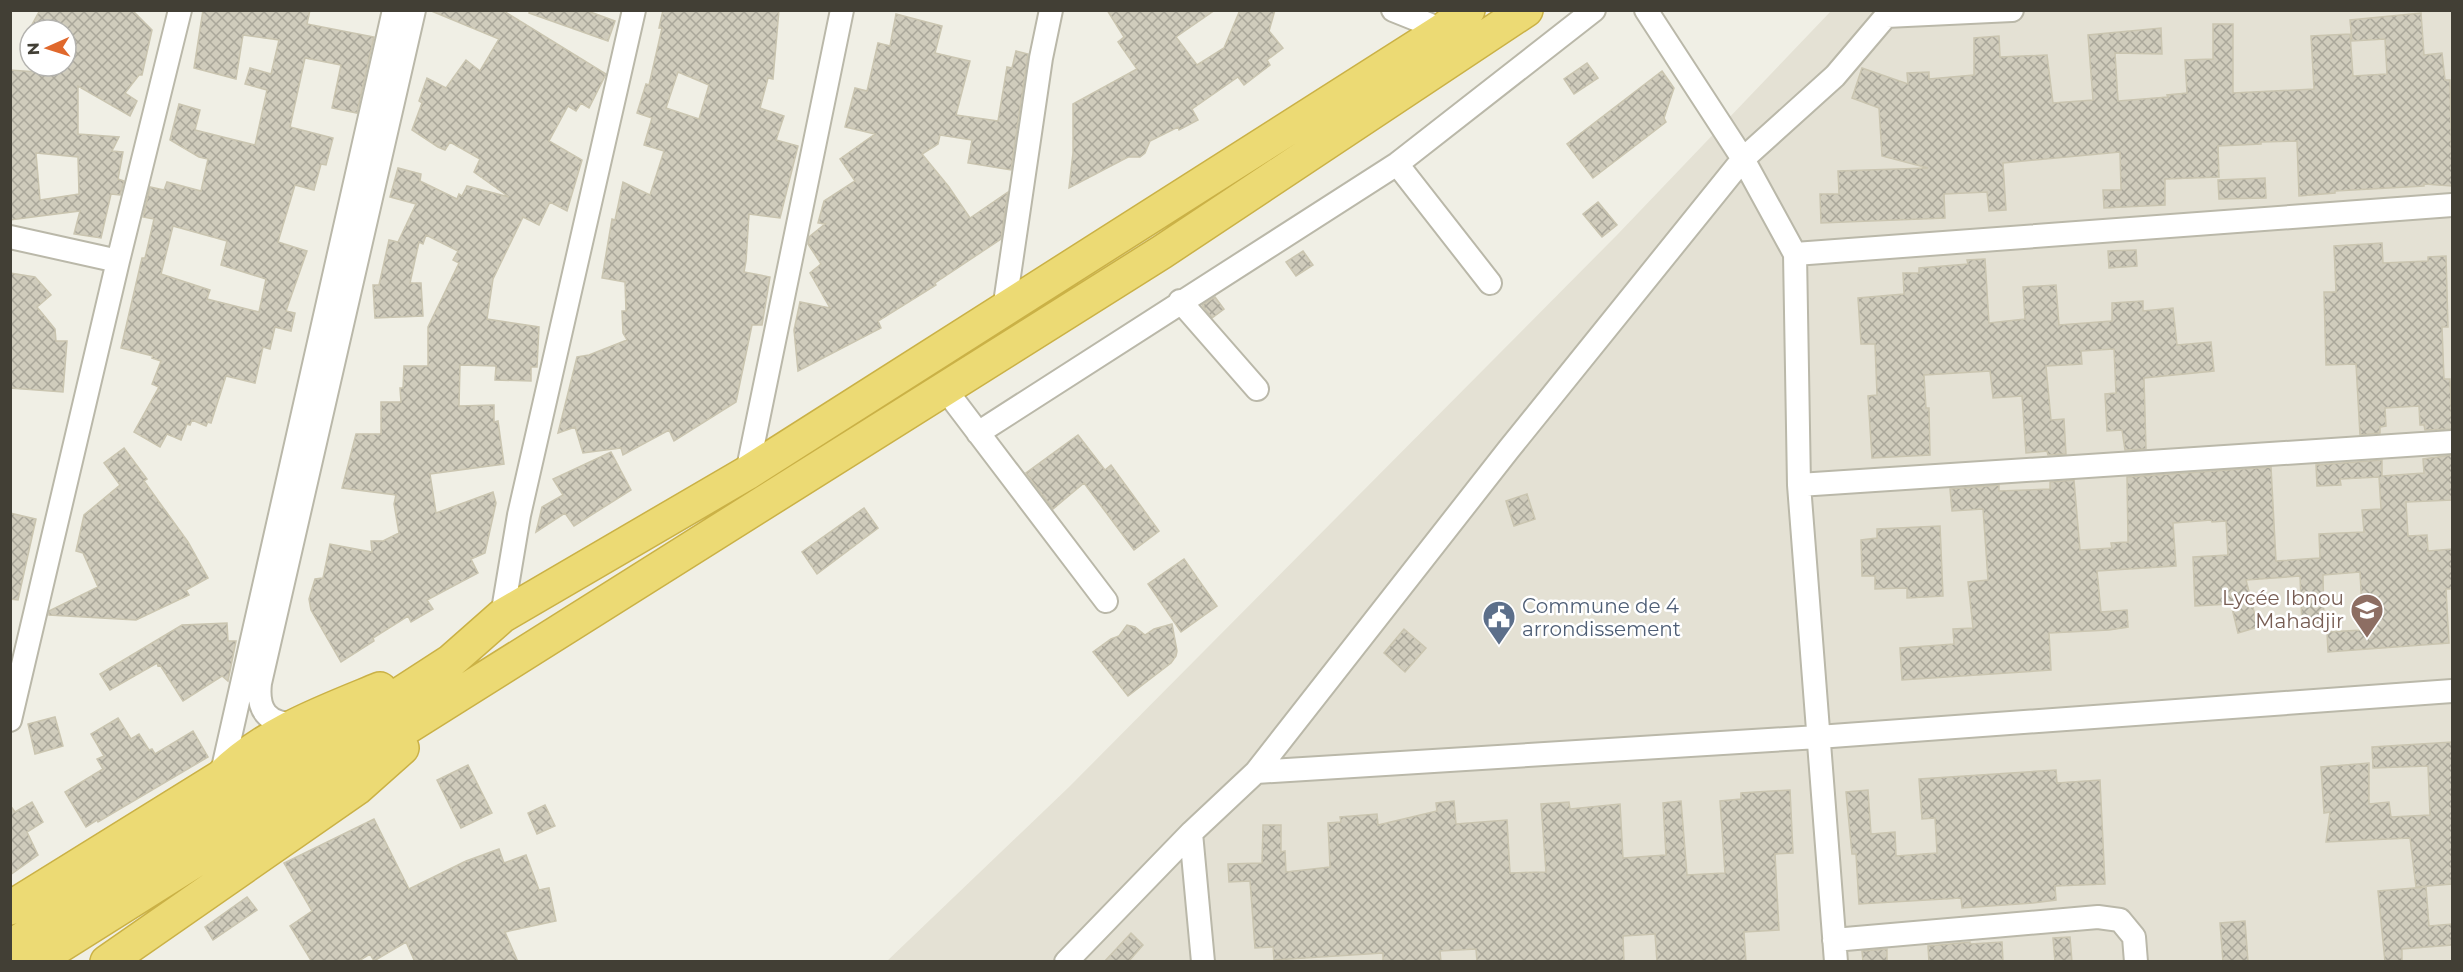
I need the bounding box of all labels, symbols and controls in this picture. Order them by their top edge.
north arrow [18,18,78,78]
text: N [24,42,43,56]
place label: Lycée Ibnou Mahadjir [2222,586,2344,633]
school or university icon: Lycée Ibnou Mahadjir [2349,592,2385,639]
place label: Commune de 4 arrondissement [1522,594,1681,641]
public building icon: Commune de 4 arrondissement [1481,599,1517,646]

